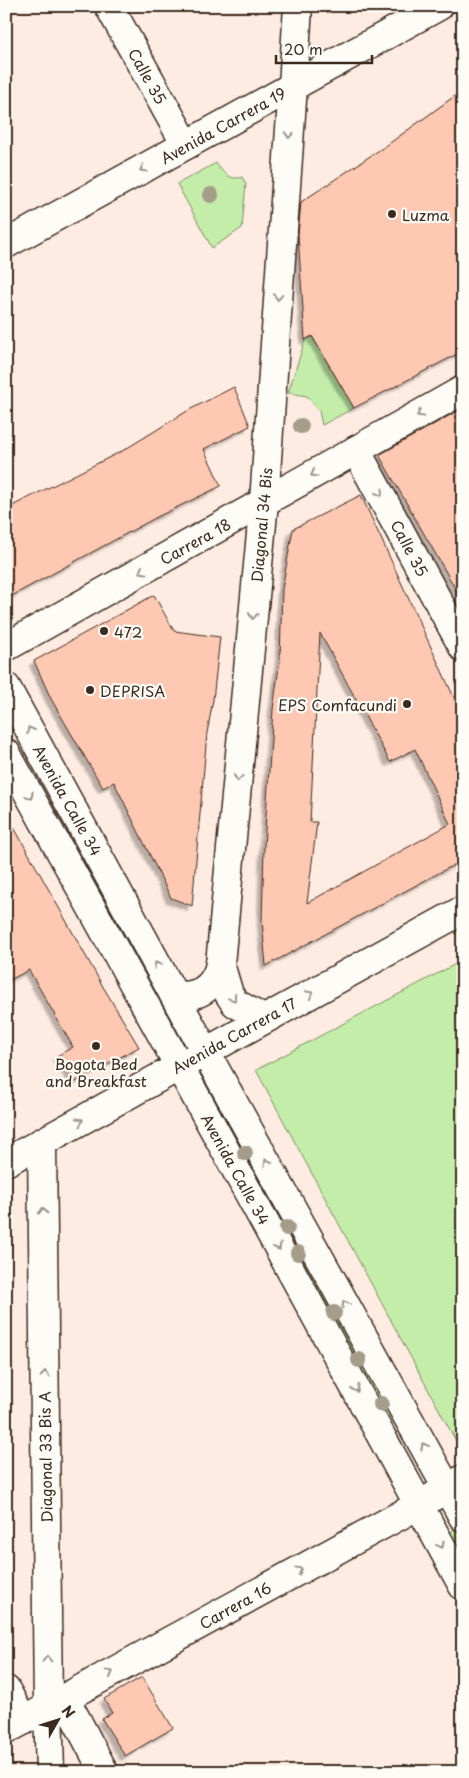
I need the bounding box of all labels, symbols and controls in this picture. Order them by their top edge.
scale bar [276,32,373,64]
text: 20 m [284,37,323,60]
street label: Calle 35 [123,44,173,108]
street label: Avenida Carrera 19 [156,81,290,169]
one-way arrow [284,131,295,139]
one-way arrow [139,162,148,172]
place label: Luzma [402,203,450,226]
marker: Luzma [386,208,398,220]
one-way arrow [273,293,284,301]
one-way arrow [417,408,426,418]
street label: Diagonal 34 Bis [245,466,277,583]
one-way arrow [310,467,319,477]
one-way arrow [373,488,383,497]
street label: Carrera 18 [155,512,235,570]
street label: Calle 35 [386,516,434,580]
one-way arrow [138,564,147,574]
one-way arrow [248,612,259,620]
place label: 472 [114,620,142,643]
marker: 472 [98,625,110,637]
place label: DEPRISA [100,679,165,702]
marker: DEPRISA [84,684,96,696]
place label: EPS Comfacundi [278,693,397,716]
marker: EPS Comfacundi [401,698,413,710]
one-way arrow [26,726,36,735]
street label: Avenida Calle 34 [28,740,108,860]
one-way arrow [233,774,244,782]
one-way arrow [24,791,34,800]
one-way arrow [154,961,164,970]
one-way arrow [304,990,313,1000]
street label: Avenida Carrera 17 [168,991,300,1079]
one-way arrow [227,993,237,1002]
marker: Bogota Bed and Breakfast [90,1040,102,1052]
place label: Bogota Bed and Breakfast [45,1052,147,1092]
street label: Avenida Calle 34 [196,1109,276,1229]
one-way arrow [74,1117,83,1127]
one-way arrow [263,1158,273,1167]
one-way arrow [38,1207,48,1214]
one-way arrow [272,1241,282,1250]
one-way arrow [341,1300,351,1309]
one-way arrow [39,1369,50,1377]
one-way arrow [350,1384,360,1393]
street label: Diagonal 33 Bis A [32,1391,58,1523]
one-way arrow [420,1442,430,1451]
one-way arrow [435,1540,445,1549]
one-way arrow [294,1566,303,1576]
street label: Carrera 16 [195,1576,275,1634]
one-way arrow [42,1654,53,1662]
one-way arrow [105,1670,114,1680]
north arrow [32,1696,82,1746]
text: N [57,1701,80,1722]

